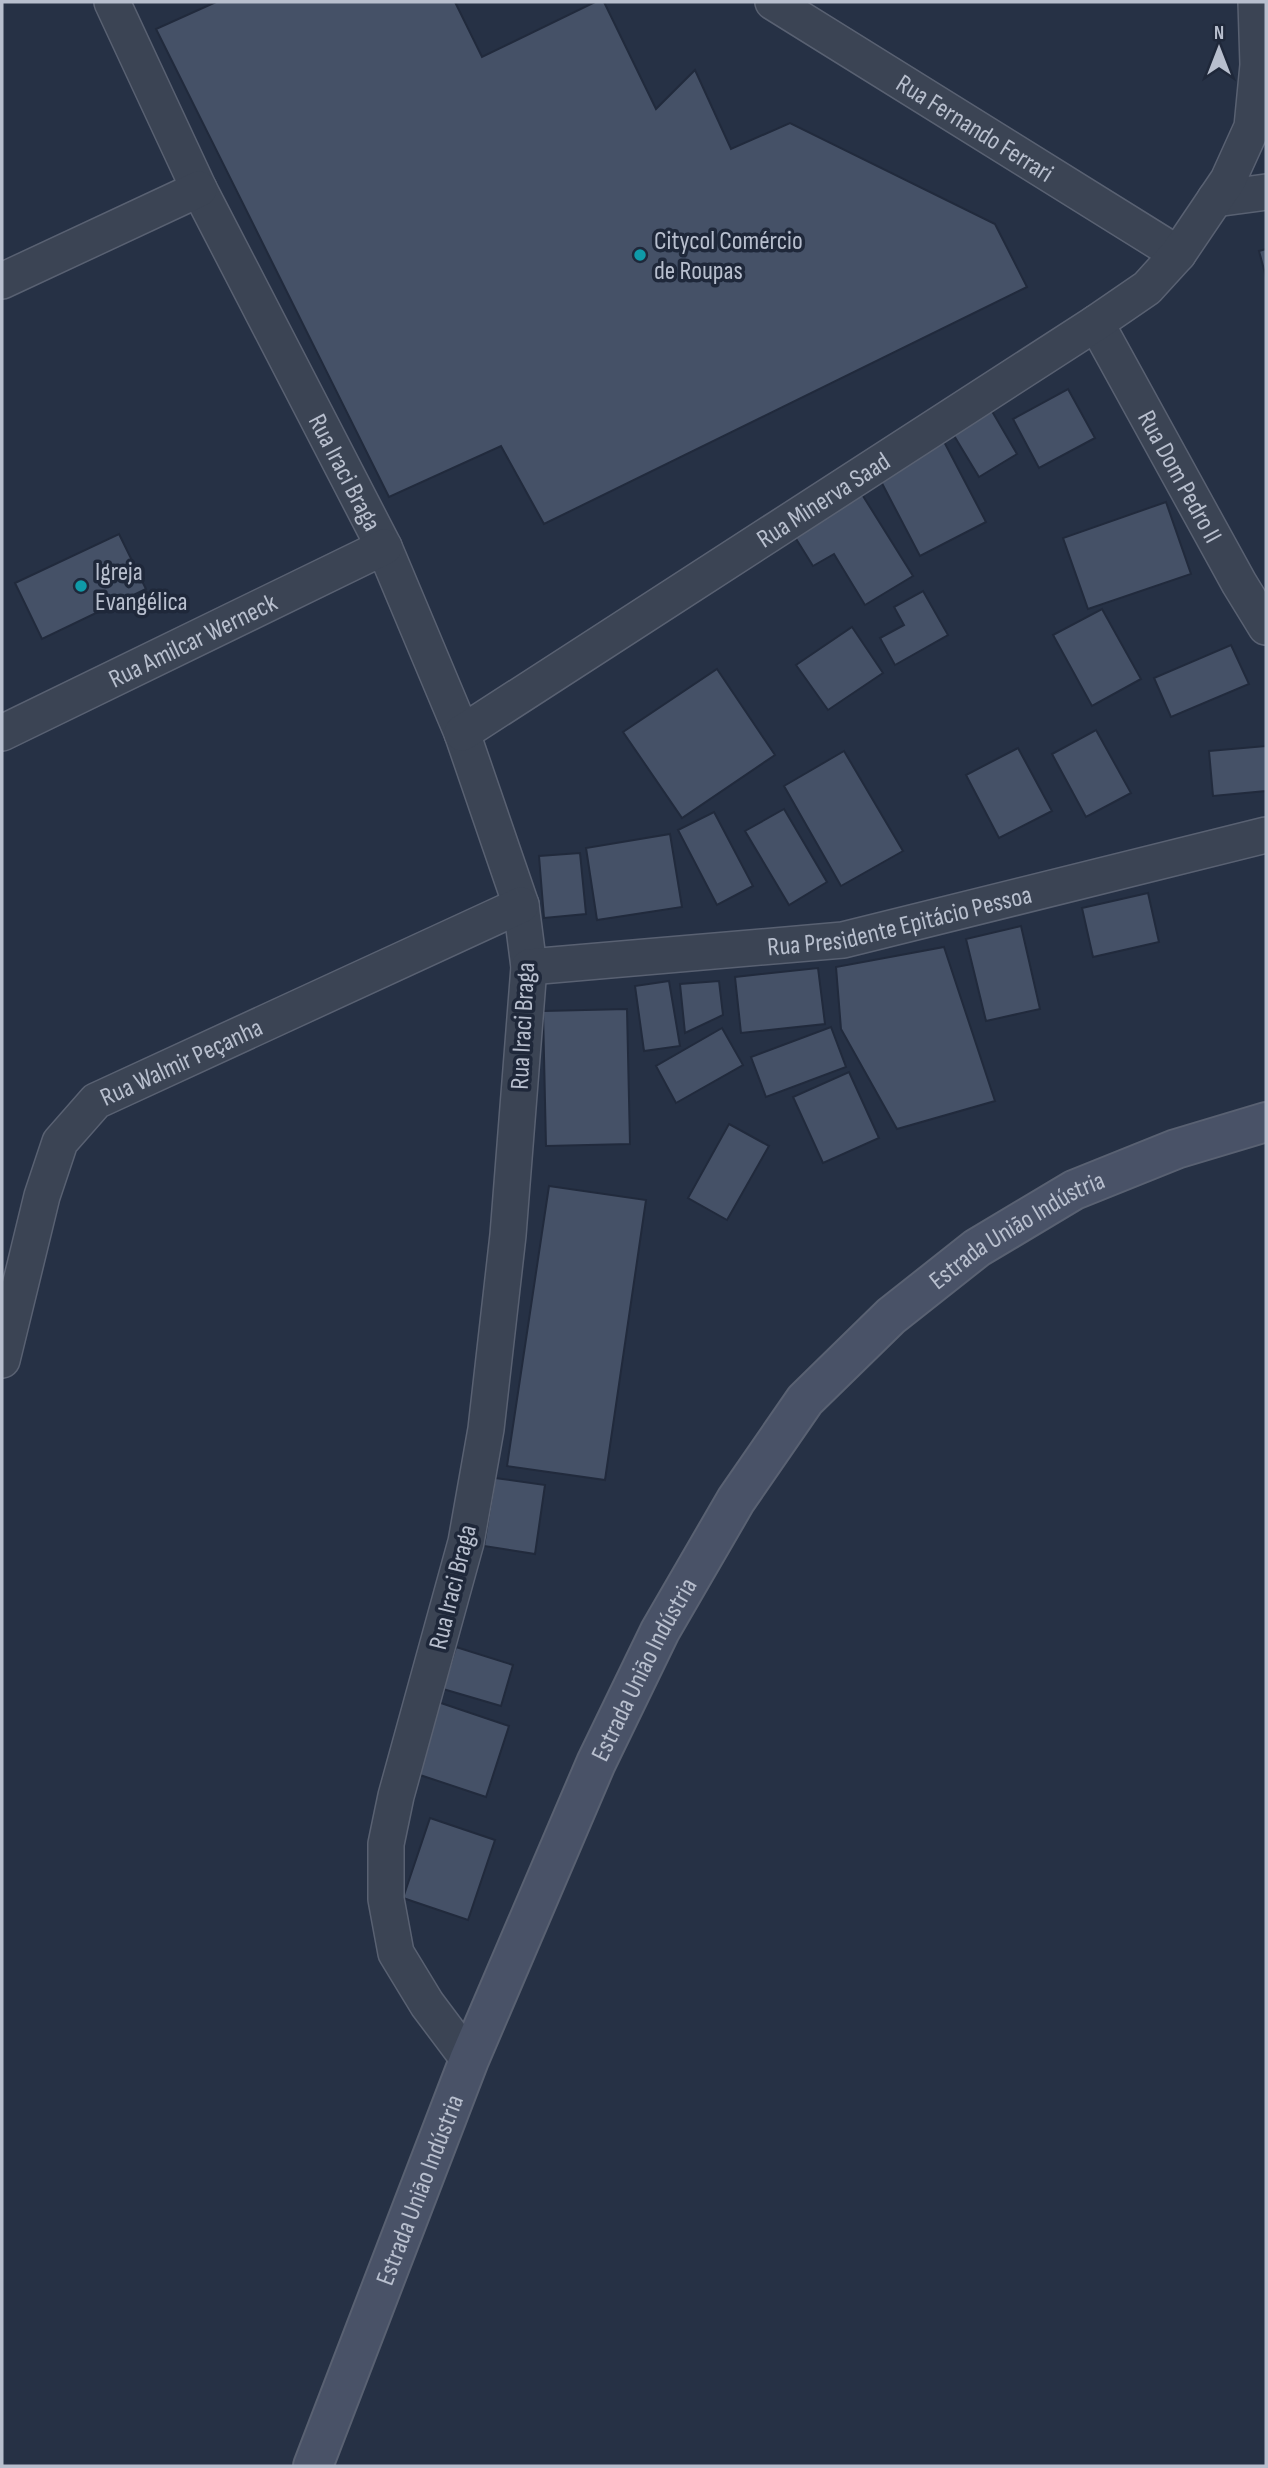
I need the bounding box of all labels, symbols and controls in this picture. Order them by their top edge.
north arrow [1184,14,1254,84]
text: N [1214,22,1224,45]
street label: Rua Fernando Ferrari [890,68,1059,190]
place label: Citycol Comércio de Roupas [654,226,803,287]
marker: Citycol Comércio de Roupas [632,247,648,263]
street label: Rua Dom Pedro II [1130,406,1228,549]
street label: Rua Iraci Braga [301,409,387,537]
street label: Rua Minerva Saad [751,446,896,555]
place label: Igreja Evangélica [95,557,188,618]
marker: Igreja Evangélica [73,578,89,594]
street label: Rua Amilcar Werneck [104,588,282,696]
street label: Rua Presidente Epitácio Pessoa [766,880,1035,963]
street label: Rua Iraci Braga [505,962,542,1090]
street label: Rua Walmir Peçanha [96,1012,268,1114]
street label: Estrada União Indústria [923,1165,1109,1297]
street label: Rua Iraci Braga [423,1522,484,1653]
street label: Estrada União Indústria [585,1573,704,1767]
street label: Estrada União Indústria [370,2091,471,2290]

